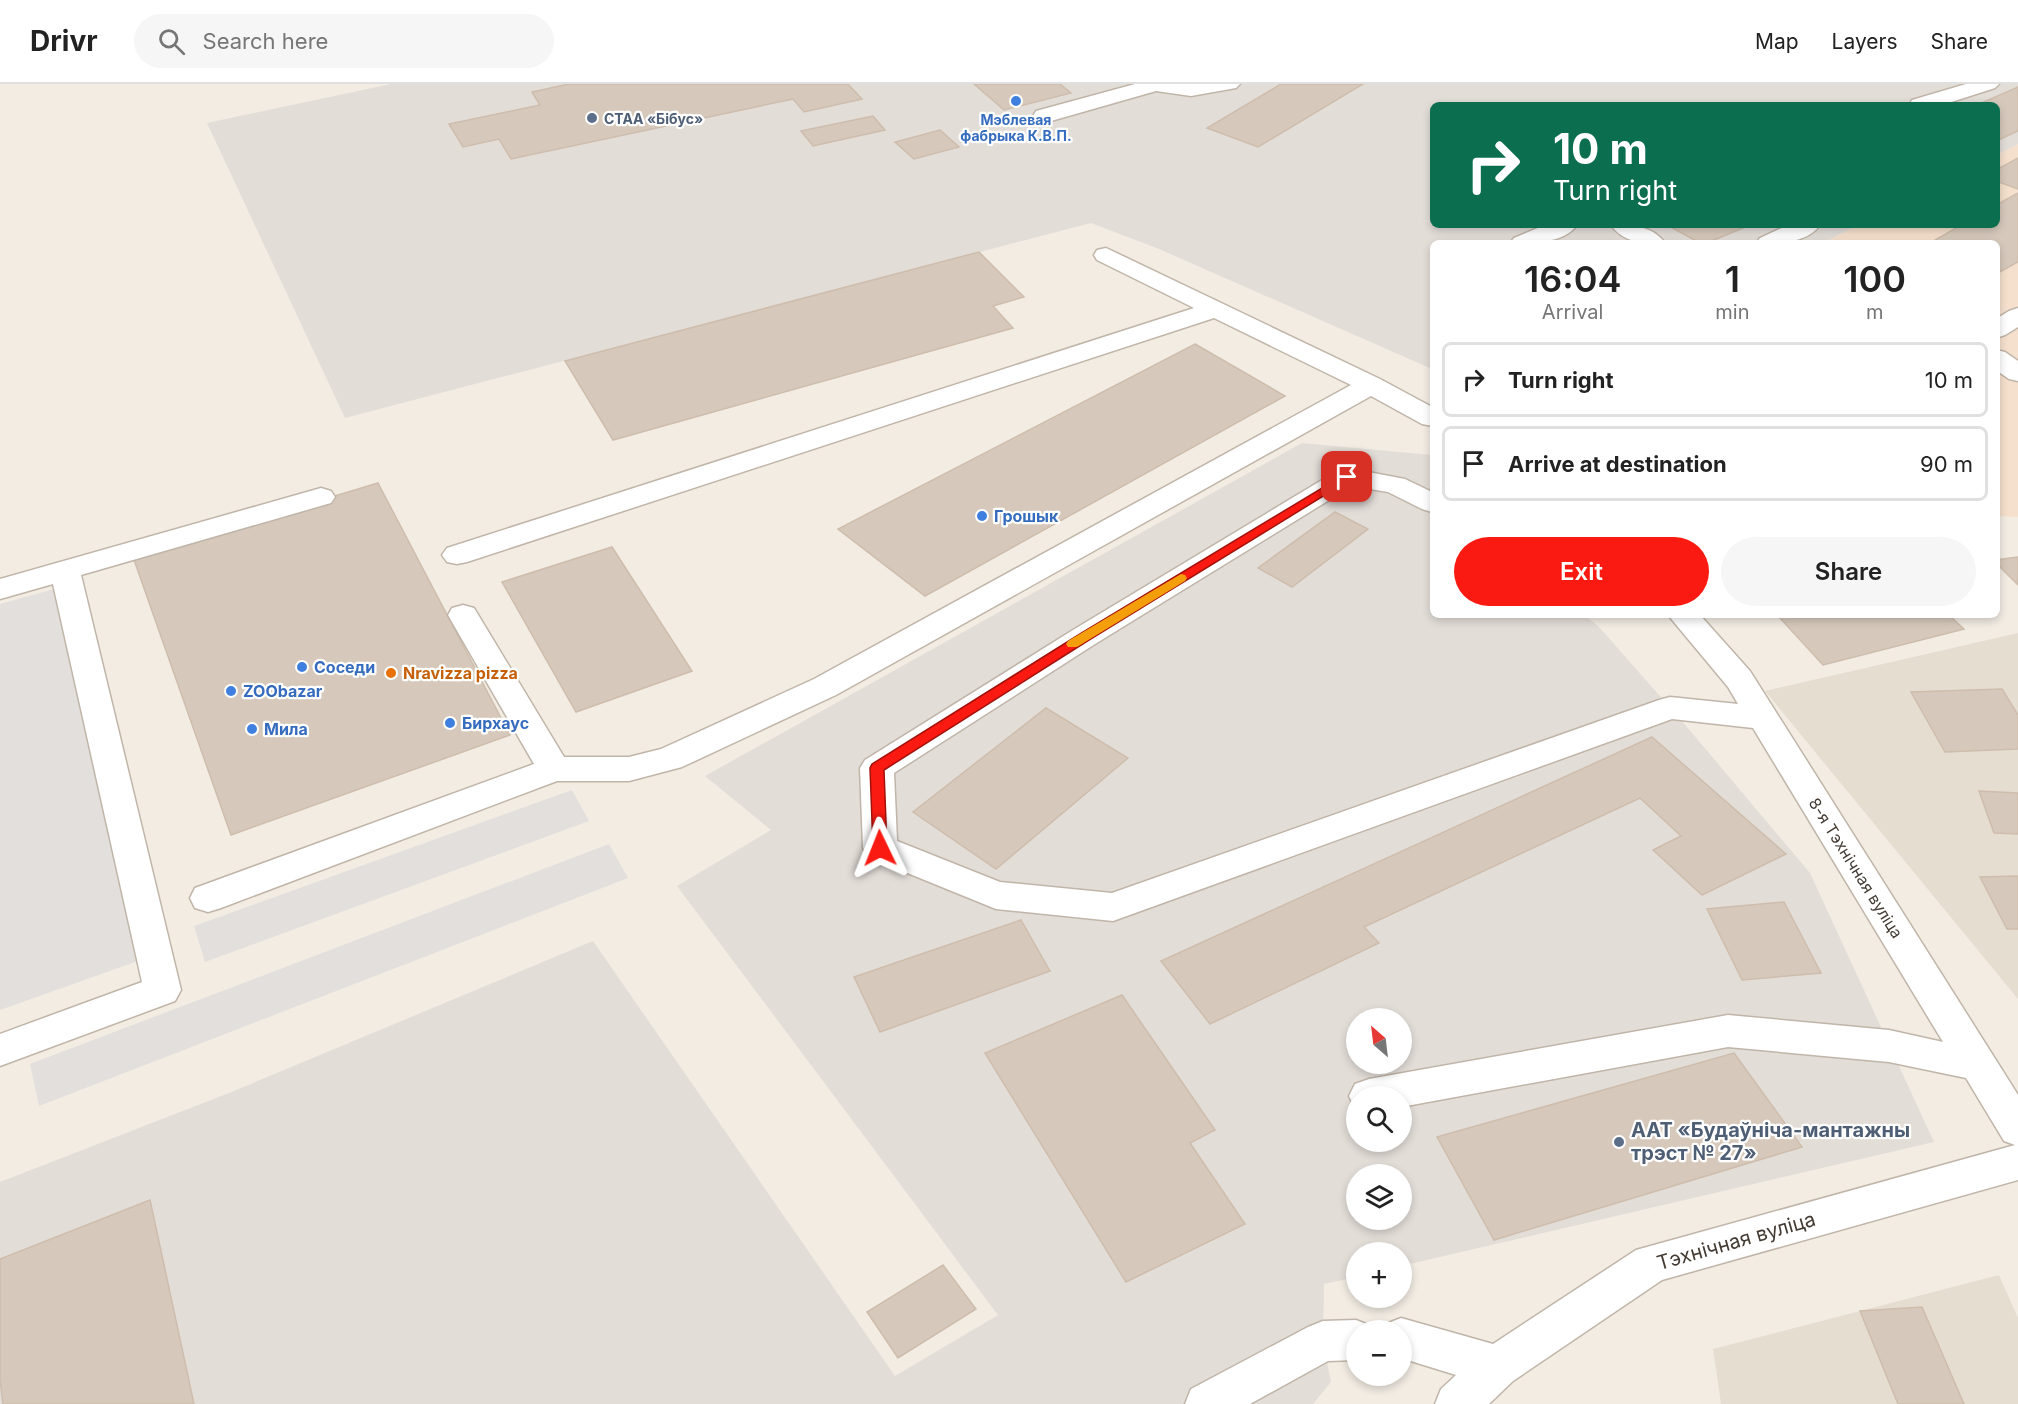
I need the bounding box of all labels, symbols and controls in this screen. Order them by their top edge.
search box [134,14,554,68]
text: Drivr [30,24,98,58]
icon: search [155,25,188,58]
text: Search here [203,28,328,54]
text: Map [1755,29,1799,54]
text: Layers [1832,29,1898,54]
text: Share [1931,29,1988,54]
marker: Мэблевая фабрыка К.В.П. [1009,94,1023,108]
place label: СТАА «Бібус» [604,110,703,127]
marker: СТАА «Бібус» [585,111,599,125]
place label: Мэблевая фабрыка К.В.П. [960,111,1072,144]
text: 10 m [1553,123,1648,174]
icon: right [1454,126,1532,204]
text: Turn right [1553,174,1677,207]
text: 16:04 [1524,257,1621,301]
text: 1 [1725,257,1740,301]
text: 100 [1843,257,1906,301]
text: Arrival [1542,300,1603,324]
text: min [1715,300,1749,324]
text: m [1866,300,1883,324]
icon: right [1457,363,1490,396]
text: Turn right [1508,367,1614,393]
text: 10 m [1925,367,1973,393]
icon: arrive [1457,447,1490,480]
pin [1321,451,1372,502]
text: Arrive at destination [1508,451,1727,477]
text: 90 m [1920,451,1973,477]
icon: arrive [1330,460,1363,493]
place label: Грошык [994,506,1059,526]
marker: Грошык [975,509,989,523]
button: Exit [1454,537,1709,606]
button: Share [1721,537,1976,606]
place label: Соседи [314,657,375,677]
marker: Соседи [295,660,309,674]
place label: Nravizza pizza [403,663,518,683]
marker: Nravizza pizza [384,666,398,680]
place label: ZOObazar [243,681,323,701]
marker: ZOObazar [224,684,238,698]
place label: Бирхаус [462,713,529,733]
marker: Бирхаус [443,716,457,730]
place label: Мила [264,719,308,739]
marker: Мила [245,722,259,736]
street label: 8-я Тэхнічная вуліца [1805,794,1907,942]
position arrow [848,816,912,880]
north arrow [1346,1008,1412,1074]
map controls [1346,1008,1412,1386]
button: search [1346,1086,1412,1152]
place label: ААТ «Будаўніча-мантажны трэст № 27» [1631,1118,1910,1165]
marker: ААТ «Будаўніча-мантажны трэст № 27» [1612,1135,1626,1149]
button: layers [1346,1164,1412,1230]
street label: Тэхнічная вуліца [1654,1207,1818,1275]
button: + [1346,1242,1412,1308]
button: − [1346,1320,1412,1386]

